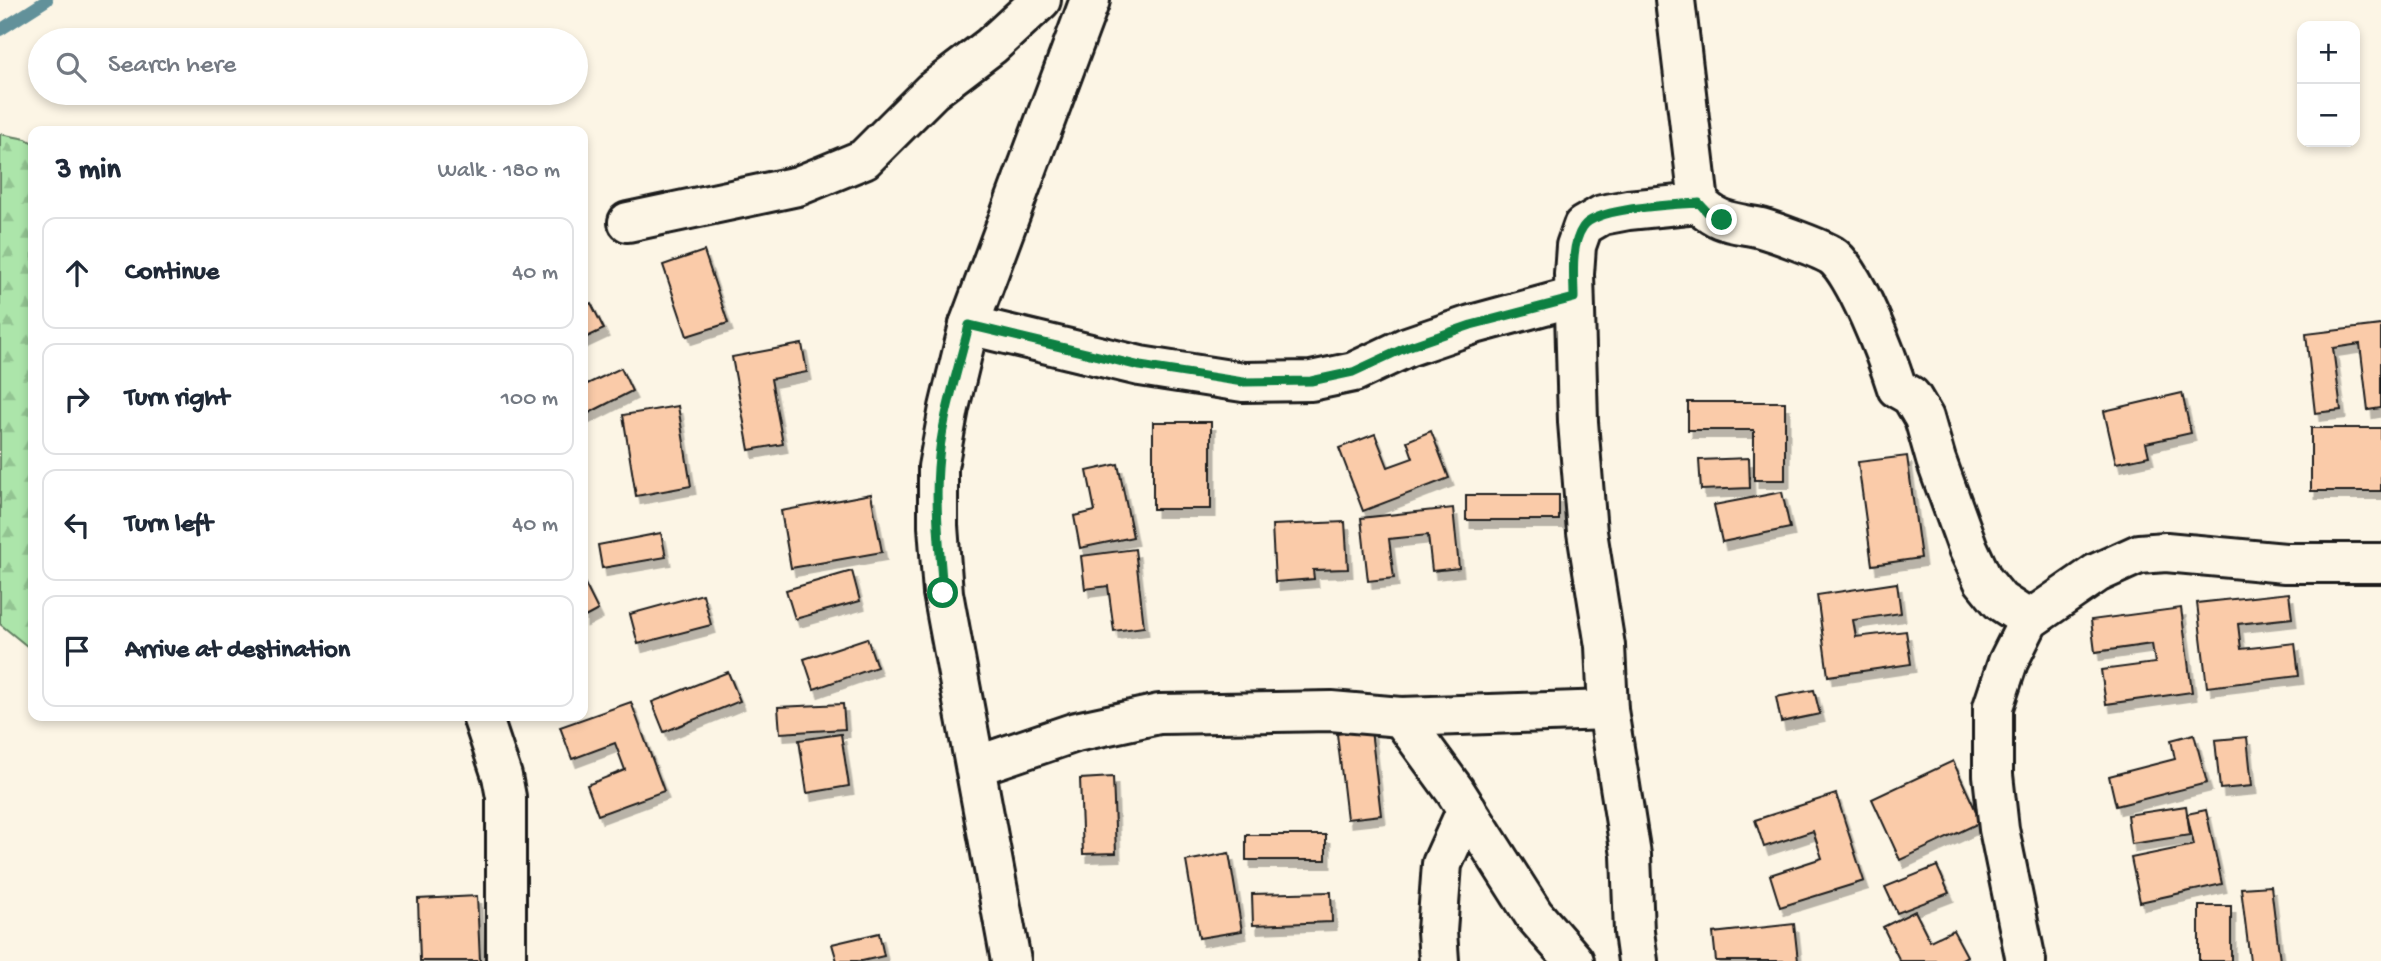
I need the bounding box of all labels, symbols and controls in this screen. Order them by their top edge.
map controls [2297,21,2360,147]
button: + [2297,21,2360,84]
search box [28,28,588,105]
icon: search [52,48,90,86]
text: Search here [108,51,236,82]
button: − [2297,84,2360,147]
text: 3 min [56,154,121,189]
text: Walk · 180 m [438,158,560,185]
route end [1706,204,1737,235]
icon: ahead [58,254,96,292]
text: Continue [125,258,219,289]
text: 40 m [512,260,558,287]
icon: right [58,380,96,418]
text: Turn right [125,384,229,415]
text: 100 m [501,386,558,413]
icon: left [58,506,96,544]
text: Turn left [125,510,213,541]
text: 40 m [512,512,558,539]
route start [927,577,958,608]
icon: arrive [58,632,96,670]
text: Arrive at destination [125,636,350,667]

